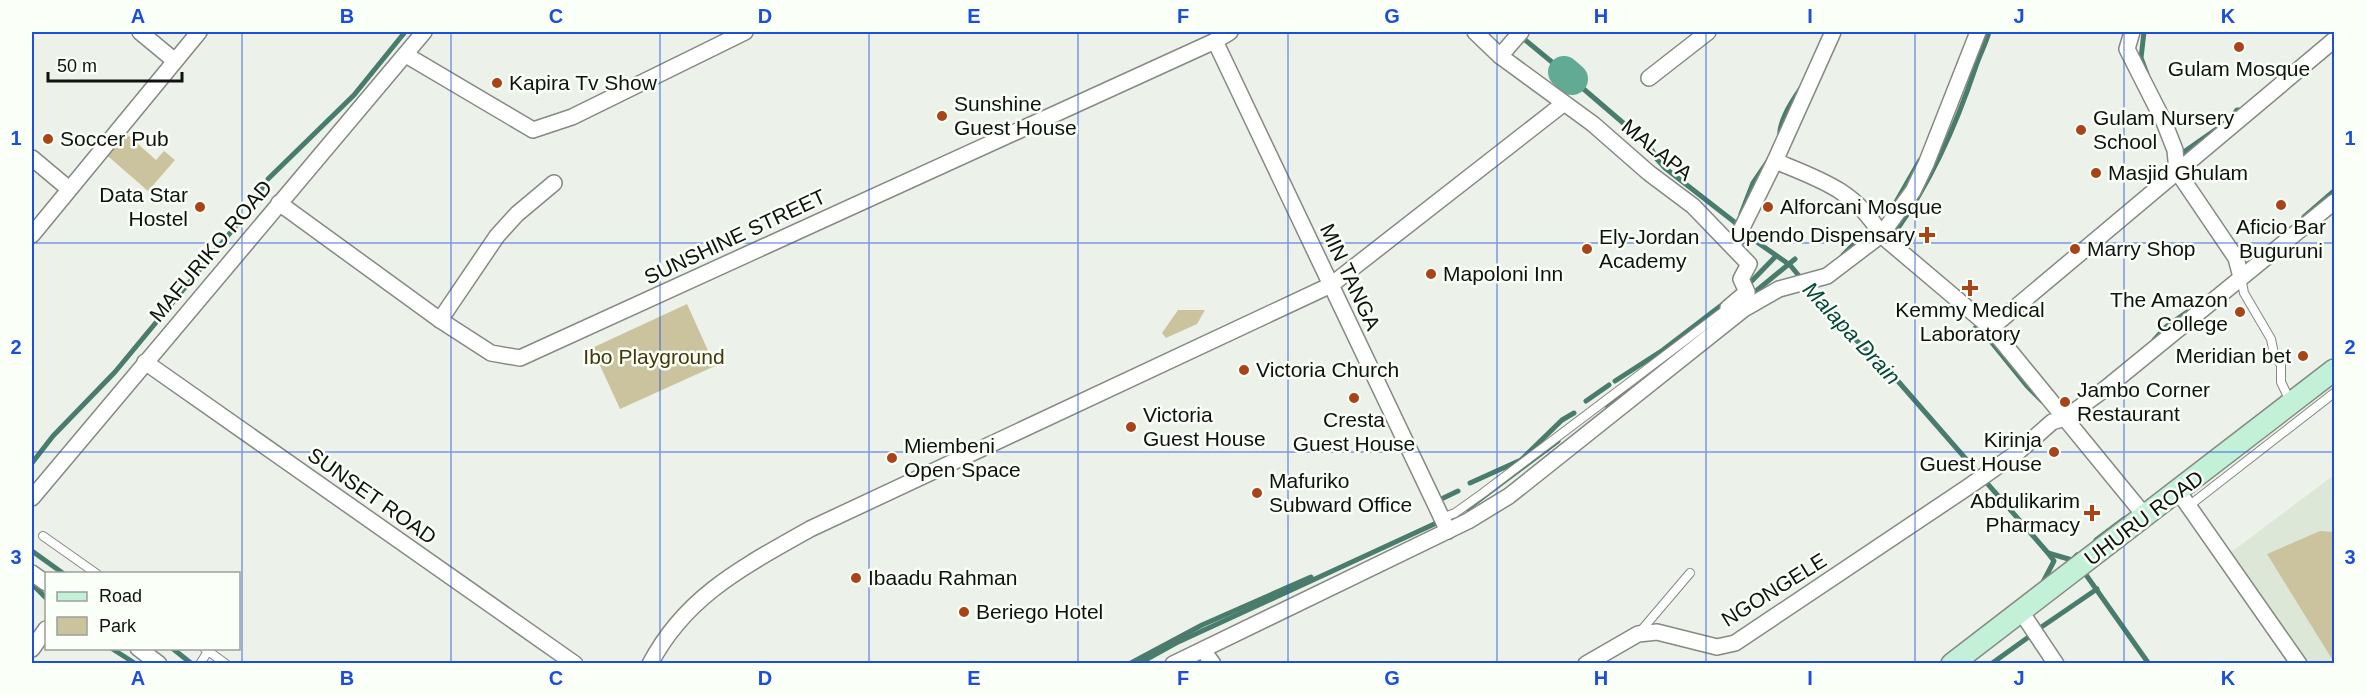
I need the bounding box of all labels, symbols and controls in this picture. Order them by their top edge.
text: A [131,5,145,27]
text: B [340,5,354,27]
text: C [549,5,563,27]
text: D [758,5,772,27]
text: E [967,5,981,27]
text: F [1177,5,1189,27]
text: G [1384,5,1400,27]
text: H [1594,5,1608,27]
text: I [1807,5,1813,27]
text: J [2013,5,2025,27]
text: K [2221,5,2236,27]
marker: Gulam Mosque [2232,40,2246,54]
scale bar [48,45,182,83]
text: 50 m [57,56,97,76]
place label: Gulam Mosque [2168,57,2310,80]
place label: Kapira Tv Show [509,71,658,94]
marker: Kapira Tv Show [490,76,504,90]
place label: Sunshine Guest House [954,92,1077,139]
place label: Gulam Nursery School [2093,106,2235,153]
marker: Sunshine Guest House [935,109,949,123]
street label: MALAPA [1618,114,1697,185]
marker: Gulam Nursery School [2074,123,2088,137]
text: 1 [10,127,22,149]
place label: Soccer Pub [60,127,169,150]
text: 1 [2344,127,2356,149]
marker: Soccer Pub [41,132,55,146]
place label: Masjid Ghulam [2108,161,2248,184]
marker: Masjid Ghulam [2089,166,2103,180]
street label: MAFURIKO ROAD [145,175,276,326]
place label: Data Star Hostel [99,183,188,230]
street label: SUNSHINE STREET [641,184,829,289]
place label: Alforcani Mosque [1780,195,1942,218]
marker: Aficio Bar Buguruni [2274,198,2288,212]
marker: Data Star Hostel [193,200,207,214]
marker: Alforcani Mosque [1761,200,1775,214]
place label: Aficio Bar Buguruni [2236,215,2326,262]
street label: MIN TANGA [1316,220,1385,334]
place label: Upendo Dispensary [1731,223,1915,246]
place label: Ely-Jordan Academy [1599,225,1699,272]
marker: Upendo Dispensary [1920,228,1934,242]
place label: Marry Shop [2087,237,2196,260]
marker: Ely-Jordan Academy [1580,242,1594,256]
marker: Marry Shop [2068,242,2082,256]
place label: Mapoloni Inn [1443,262,1563,285]
marker: Mapoloni Inn [1424,267,1438,281]
water label: Malapa Drain [1798,277,1905,390]
marker: Kemmy Medical Laboratory [1963,281,1977,295]
place label: The Amazon College [2110,288,2228,335]
place label: Kemmy Medical Laboratory [1895,298,2045,345]
marker: The Amazon College [2233,305,2247,319]
text: 2 [10,336,22,358]
text: 2 [2344,336,2356,358]
place label: Meridian bet [2175,344,2291,367]
park label: Ibo Playground [583,345,725,368]
marker: Meridian bet [2296,349,2310,363]
place label: Victoria Church [1256,358,1399,381]
marker: Victoria Church [1237,363,1251,377]
place label: Jambo Corner Restaurant [2077,378,2210,425]
marker: Cresta Guest House [1347,391,1361,405]
marker: Jambo Corner Restaurant [2058,395,2072,409]
place label: Victoria Guest House [1143,403,1266,450]
place label: Cresta Guest House [1293,408,1415,455]
marker: Victoria Guest House [1124,420,1138,434]
place label: Kirinja Guest House [1919,428,2042,475]
place label: Miembeni Open Space [904,434,1021,481]
street label: SUNSET ROAD [304,443,441,548]
marker: Kirinja Guest House [2047,445,2061,459]
marker: Miembeni Open Space [885,451,899,465]
street label: UHURU ROAD [2080,466,2207,570]
place label: Mafuriko Subward Office [1269,469,1412,516]
marker: Mafuriko Subward Office [1250,486,1264,500]
place label: Abdulikarim Pharmacy [1970,489,2080,536]
marker: Abdulikarim Pharmacy [2085,506,2099,520]
text: 3 [10,546,22,568]
text: 3 [2344,546,2356,568]
street label: NGONGELE [1717,548,1830,631]
place label: Ibaadu Rahman [868,566,1017,589]
marker: Ibaadu Rahman [849,571,863,585]
legend [45,572,240,650]
text: Road [99,586,142,606]
place label: Beriego Hotel [976,600,1103,623]
marker: Beriego Hotel [957,605,971,619]
text: Park [99,616,137,636]
text: A [131,667,145,689]
text: B [340,667,354,689]
text: C [549,667,563,689]
text: D [758,667,772,689]
text: E [967,667,981,689]
text: F [1177,667,1189,689]
text: G [1384,667,1400,689]
text: H [1594,667,1608,689]
text: I [1807,667,1813,689]
text: J [2013,667,2025,689]
text: K [2221,667,2236,689]

